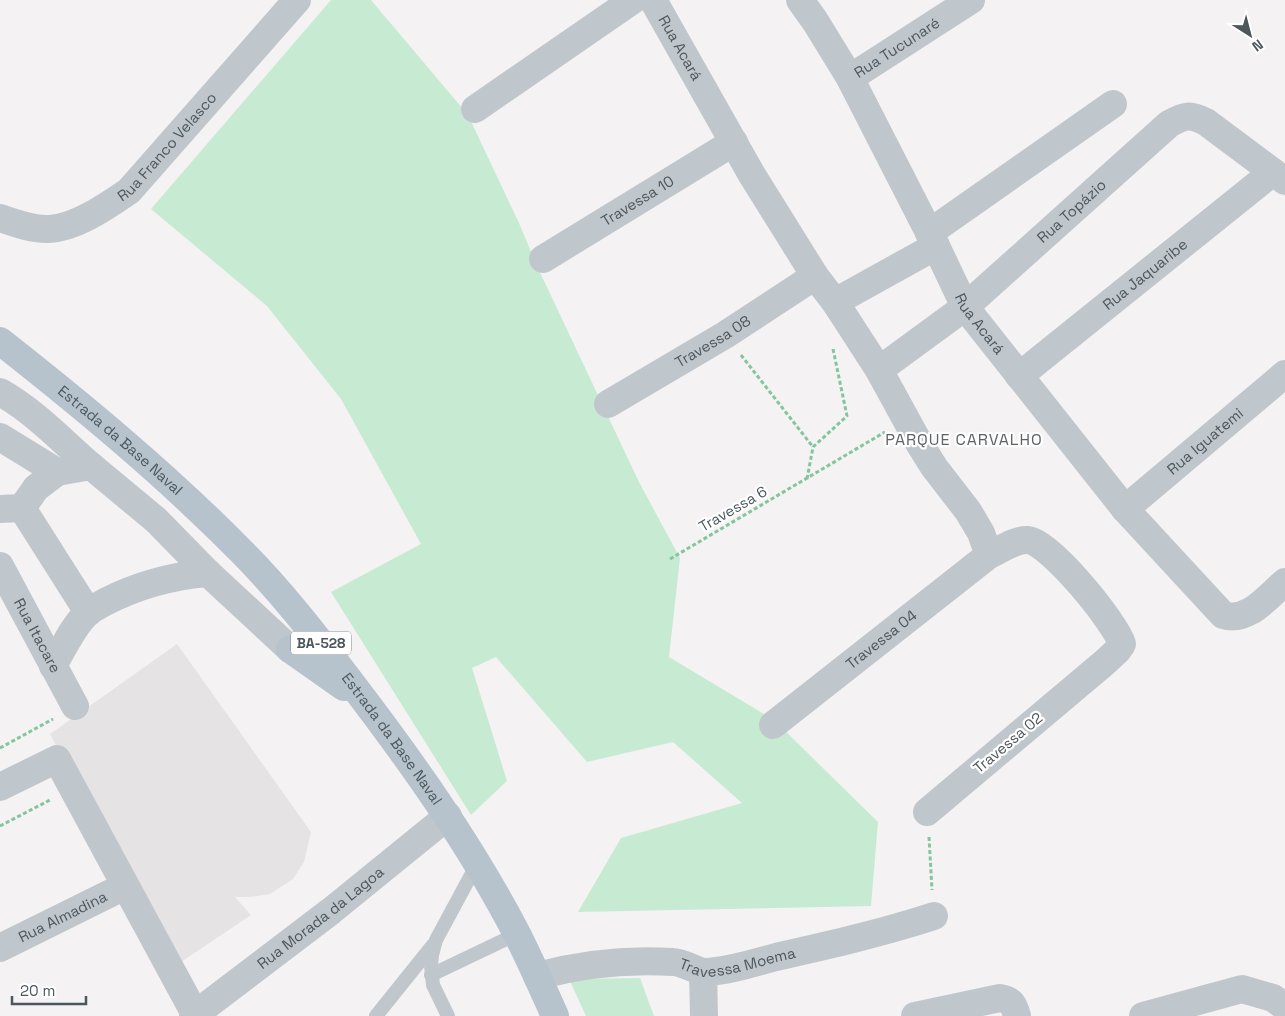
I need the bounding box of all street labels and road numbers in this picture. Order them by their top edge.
street label: Rua Acará [655,12,707,84]
street label: Rua Tucunaré [850,13,943,82]
street label: Rua Franco Velasco [113,88,220,205]
street label: Travessa 10 [597,171,677,230]
street label: Rua Topázio [1033,175,1110,247]
street label: Rua Jaquaribe [1099,234,1191,314]
street label: Rua Acará [951,290,1009,358]
street label: Travessa 08 [671,311,754,371]
street label: Estrada da Base Naval [54,381,187,499]
street label: Rua Iguatemi [1163,403,1247,478]
street label: Travessa 6 [695,481,770,536]
street label: Rua Itacare [10,595,66,676]
street label: Travessa 04 [842,605,921,673]
road number: BA-528 [291,632,351,654]
street label: Estrada da Base Naval [338,669,447,808]
street label: Travessa 02 [969,708,1046,777]
street label: Rua Morada da Lagoa [253,862,388,973]
street label: Rua Almadina [15,886,110,946]
street label: Travessa Moema [677,943,798,981]

